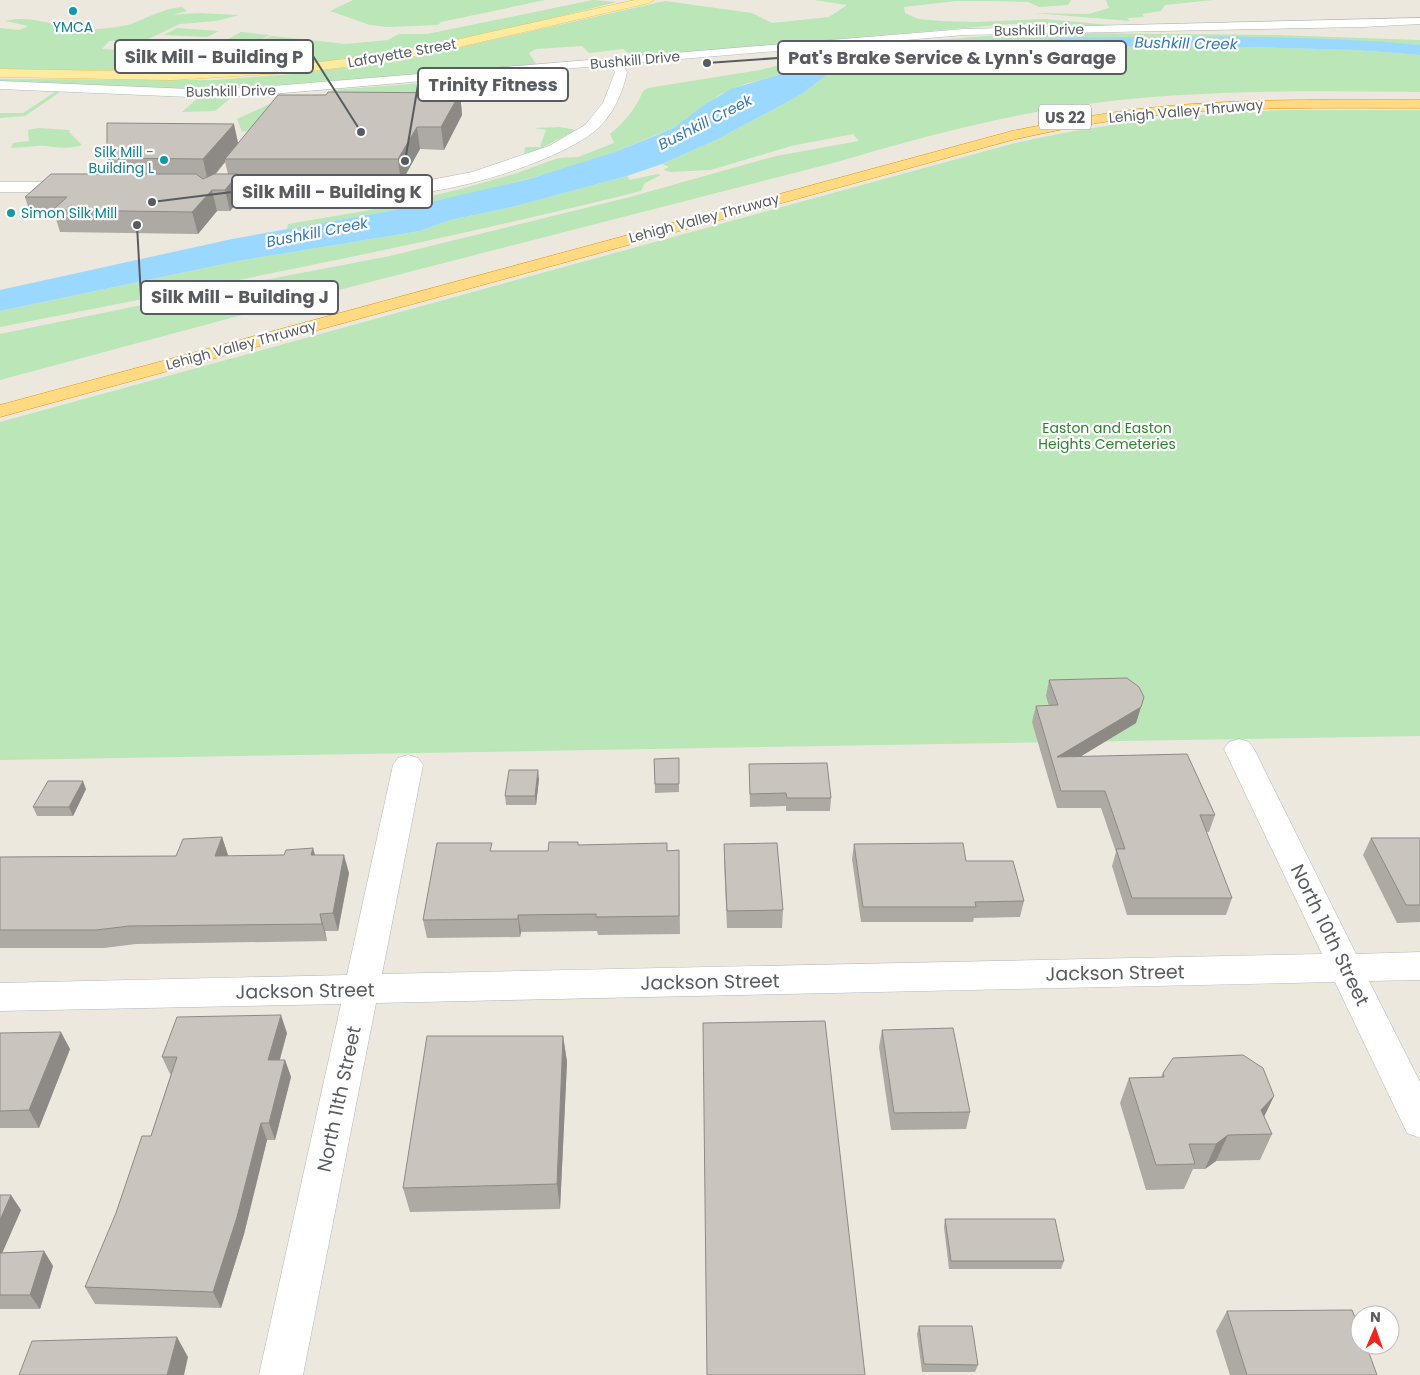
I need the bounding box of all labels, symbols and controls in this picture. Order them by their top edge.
marker: YMCA [67,5,79,17]
place label: YMCA [53,17,93,37]
street label: Bushkill Drive [994,19,1085,41]
water label: Bushkill Creek [1134,32,1239,54]
street label: Lafayette Street [346,34,458,72]
callout: Silk Mill - Building P [115,40,313,73]
callout: Pat's Brake Service & Lynn's Garage [778,41,1126,74]
text: Silk Mill - Building P [125,44,303,69]
text: Pat's Brake Service & Lynn's Garage [788,45,1116,70]
street label: Bushkill Drive [589,46,681,74]
callout: Trinity Fitness [418,68,568,101]
text: Trinity Fitness [428,72,558,97]
street label: Bushkill Drive [186,80,277,102]
water label: Bushkill Creek [654,89,757,155]
street label: Lehigh Valley Thruway [1108,94,1264,128]
road number: US 22 [1039,104,1091,130]
place label: Silk Mill - Building L [88,142,154,178]
marker: Silk Mill - Building L [158,154,170,166]
callout: Silk Mill - Building K [232,175,432,208]
text: Silk Mill - Building K [242,179,422,204]
street label: Lehigh Valley Thruway [627,188,782,248]
place label: Simon Silk Mill [21,203,117,223]
marker: Simon Silk Mill [5,207,17,219]
water label: Bushkill Creek [264,212,371,252]
callout: Silk Mill - Building J [141,281,338,314]
text: Silk Mill - Building J [151,284,329,309]
street label: Lehigh Valley Thruway [164,315,319,375]
park label: Easton and Easton Heights Cemeteries [1038,418,1176,454]
street label: North 10th Street [1284,860,1376,1010]
street label: Jackson Street [1045,958,1185,988]
street label: Jackson Street [640,967,780,997]
street label: Jackson Street [235,976,375,1006]
street label: North 11th Street [310,1023,368,1175]
north arrow [1350,1305,1400,1355]
text: N [1370,1307,1381,1327]

